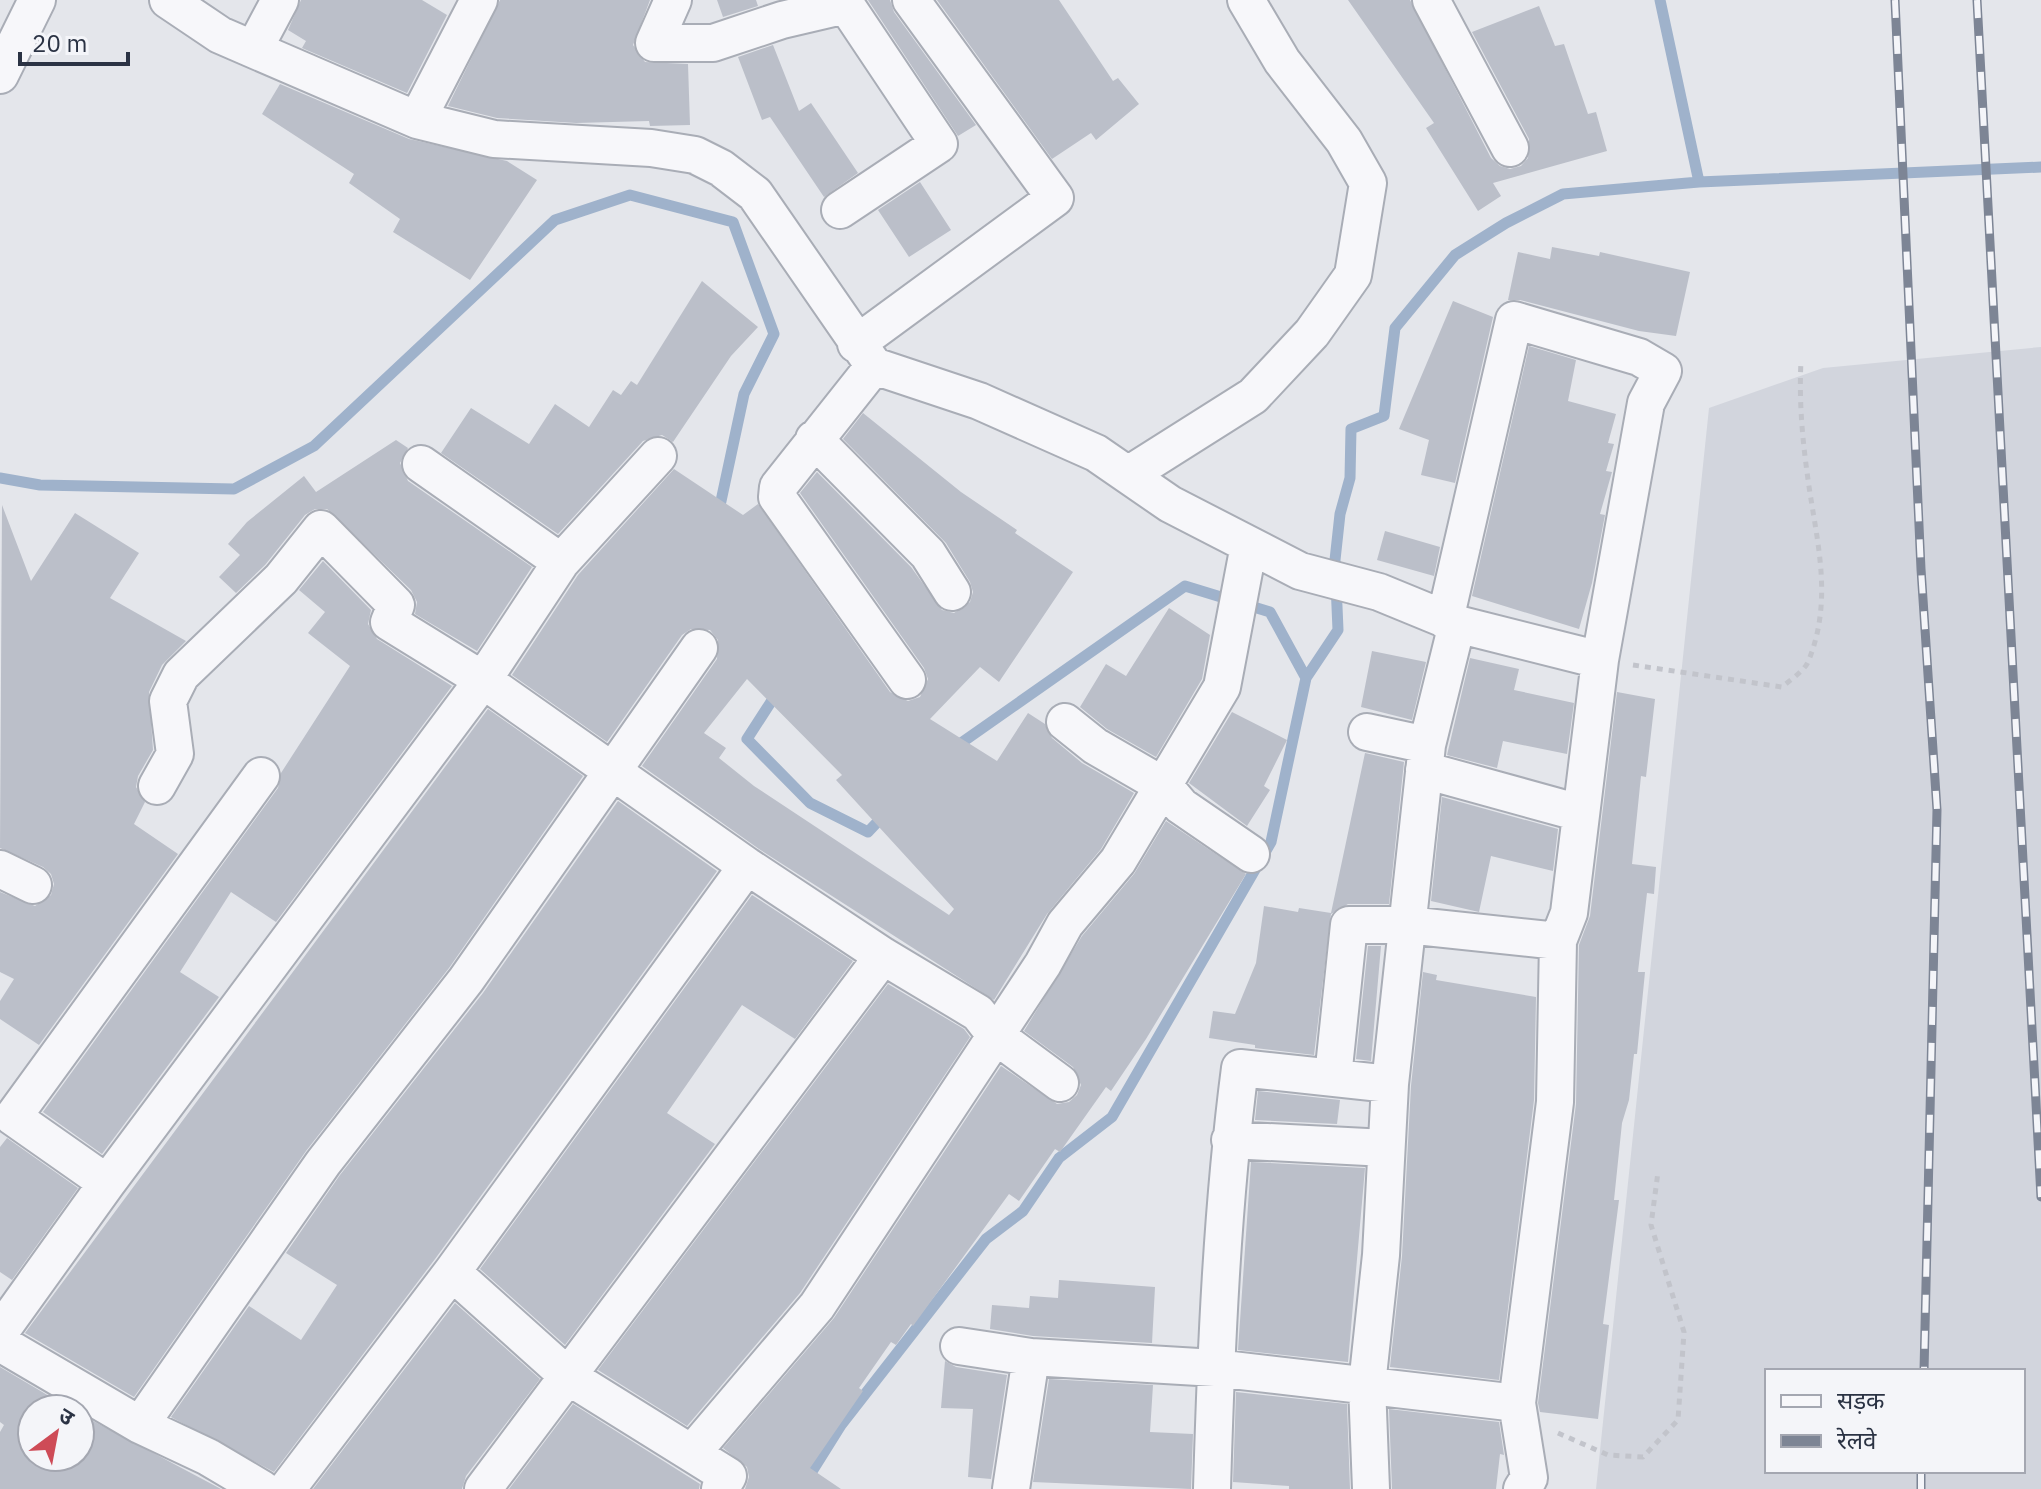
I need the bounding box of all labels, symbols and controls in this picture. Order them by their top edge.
scale bar [20,16,128,66]
text: 20 m [32,27,87,59]
legend [1765,1369,2025,1473]
text: सड़क [1837,1384,1885,1416]
north arrow [16,1393,96,1473]
text: उ [54,1400,81,1432]
text: रेलवे [1836,1424,1877,1456]

